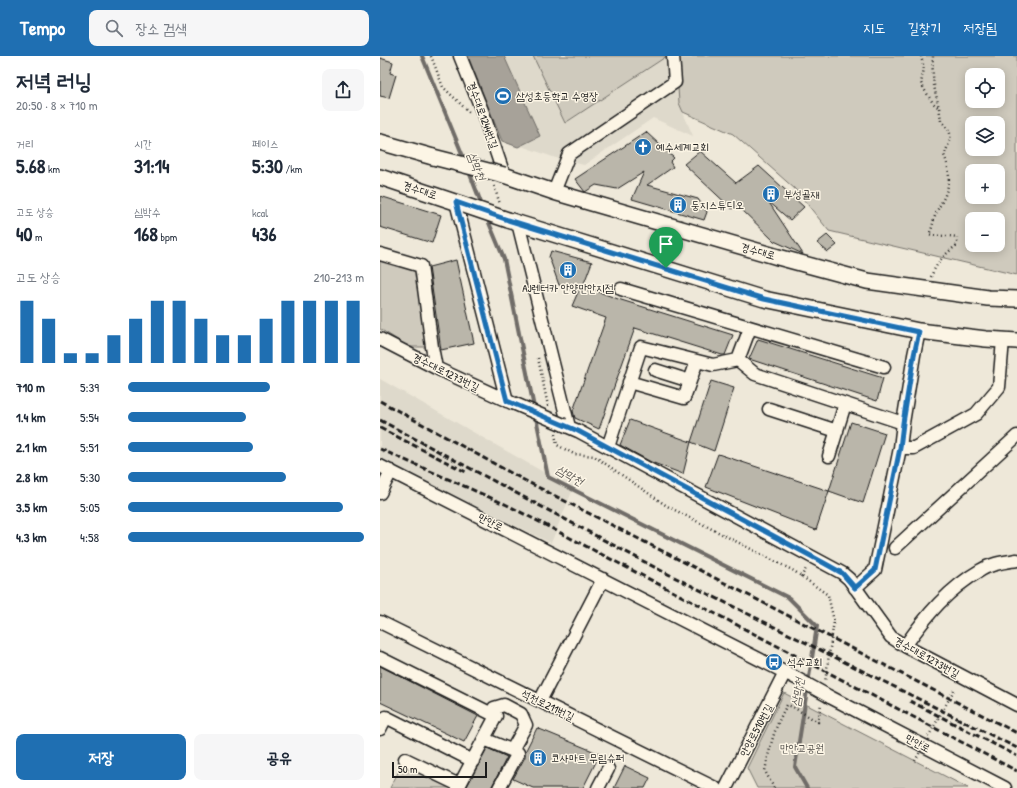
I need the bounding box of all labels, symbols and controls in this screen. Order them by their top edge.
search box [89,10,369,46]
text: Tempo [20,15,65,41]
icon: search [103,17,125,39]
text: 장소 검색 [135,18,187,39]
text: 지도 [863,18,885,37]
text: 길찾기 [907,18,941,37]
text: 저장됨 [963,18,997,37]
text: 저녁 러닝 [16,66,92,96]
map controls [965,68,1005,252]
button: locate [965,68,1005,108]
button: share [322,69,364,111]
street label: 경수대로1244번길 [464,79,502,151]
sports icon: 삼성초등학교 수영장 [493,86,513,106]
place label: 삼성초등학교 수영장 [516,89,598,103]
text: 20:50 · 8 × 710 m [16,96,98,114]
button: layers [965,116,1005,156]
text: 거리 [16,137,34,151]
text: 시간 [134,137,152,151]
text: 페이스 [252,137,279,151]
church icon: 예수세계교회 [633,137,653,157]
place label: 예수세계교회 [656,140,709,154]
water label: 삼막천 [464,149,491,184]
text: 5.68 [16,152,45,179]
text: 31:14 [134,152,170,179]
text: 5:30 [252,152,283,179]
text: km [45,162,60,176]
text: /km [283,162,302,176]
button: + [965,164,1005,204]
street label: 경수대로 [401,178,439,202]
building icon: 부성골재 [761,184,781,204]
place label: 부성골재 [784,187,820,201]
building icon: 둥지스튜디오 [668,195,688,215]
place label: 둥지스튜디오 [691,198,744,212]
text: 고도 상승 [16,205,54,219]
text: 심박수 [134,205,161,219]
text: kcal [252,206,268,220]
button: − [965,212,1005,252]
text: 40 [16,220,32,247]
text: 168 [134,220,158,247]
text: 436 [252,220,276,247]
pin [649,227,683,268]
text: m [32,230,42,244]
text: bpm [158,230,177,244]
icon: arrive [655,233,677,255]
street label: 경수대로 [739,239,777,263]
building icon: AJ렌터카 안양만안지점 [558,260,578,280]
text: 고도 상승 [16,268,61,286]
text: 210–213 m [313,268,364,286]
place label: AJ렌터카 안양만안지점 [522,281,614,295]
street label: 경수대로1273번길 [410,350,482,394]
text: 710 m [16,378,45,396]
text: 5:39 [80,378,99,396]
text: 1.4 km [16,408,46,426]
text: 5:54 [80,408,99,426]
text: 2.1 km [16,438,47,456]
text: 5:51 [80,438,99,456]
water label: 삼막천 [553,460,588,490]
text: 2.8 km [16,468,48,486]
text: 5:30 [80,468,100,486]
text: 3.5 km [16,498,47,516]
text: 5:05 [80,498,100,516]
street label: 만안로 [476,510,506,534]
text: 4.3 km [16,528,47,546]
text: 4:58 [80,528,99,546]
street label: 경수대로1273번길 [892,633,962,681]
bus stop icon: 석수교회 [764,652,784,672]
place label: 석수교회 [787,655,822,669]
water label: 삼막천 [786,675,808,708]
street label: 석천로211번길 [519,686,577,724]
street label: 안양로510번길 [736,701,776,759]
street label: 만안로 [903,731,933,755]
button: 저장 [16,734,186,780]
button: 공유 [194,734,364,780]
park label: 만안교공원 [780,741,824,755]
building icon: 코사마트 무림슈퍼 [528,748,548,768]
place label: 코사마트 무림슈퍼 [551,751,624,765]
scale bar [392,760,487,779]
text: 50 m [398,762,418,776]

